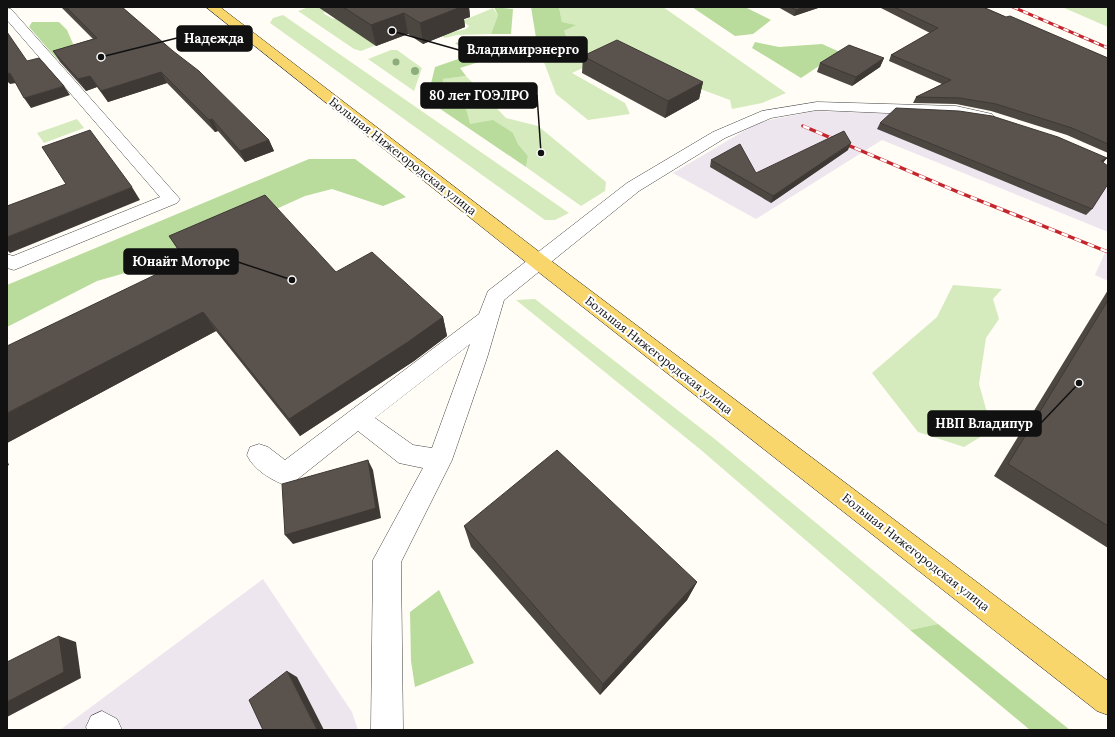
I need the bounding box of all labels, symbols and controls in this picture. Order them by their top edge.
callout: Надежда [177,26,252,51]
text: Надежда [184,30,244,47]
callout: Владимирэнерго [459,37,587,62]
text: Владимирэнерго [467,41,579,58]
callout: 80 лет ГОЭЛРО [421,83,537,108]
text: 80 лет ГОЭЛРО [429,87,529,104]
street label: Большая Нижегородская улица [326,94,480,218]
callout: Юнайт Моторс [124,249,238,274]
text: Юнайт Моторс [132,253,230,270]
street label: Большая Нижегородская улица [582,293,736,417]
callout: НВП Владипур [928,411,1041,436]
text: НВП Владипур [935,415,1033,432]
street label: Большая Нижегородская улица [839,490,993,614]

